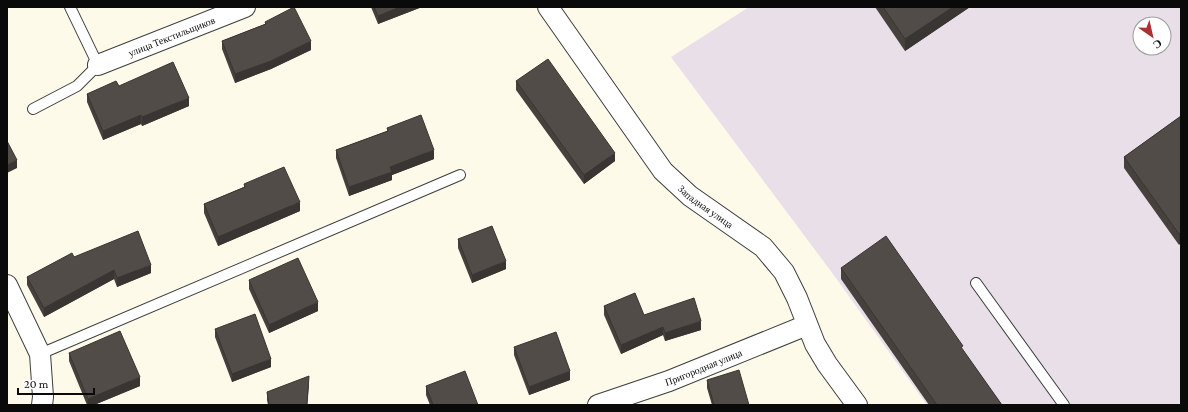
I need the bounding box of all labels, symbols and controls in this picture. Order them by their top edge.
street label: улица Текстильщиков [127,14,217,59]
north arrow [1132,16,1172,56]
text: С [1151,37,1164,52]
street label: Западная улица [676,183,736,231]
street label: Пригородная улица [664,347,744,388]
scale bar [18,370,94,396]
text: 20 m [24,377,49,391]

